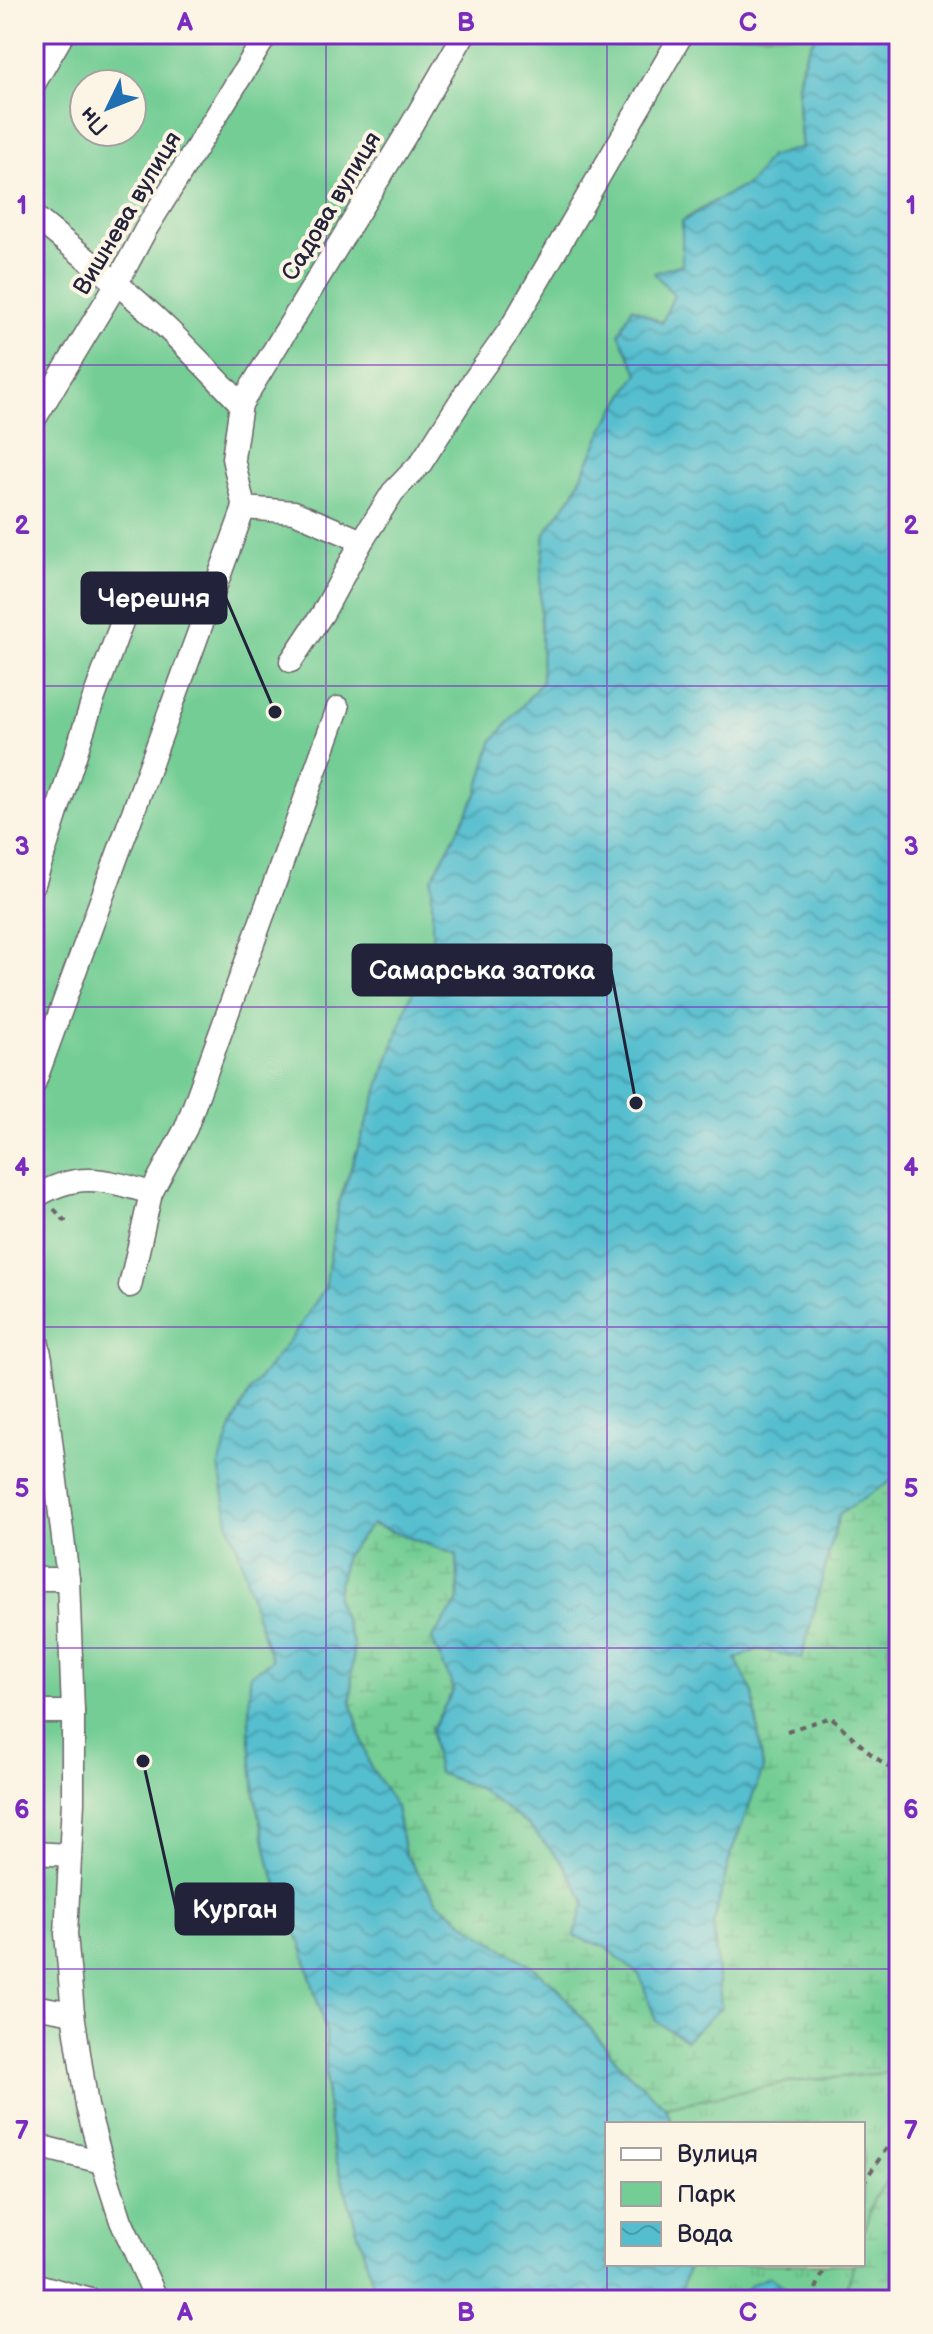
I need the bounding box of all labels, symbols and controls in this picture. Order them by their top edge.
text: A [176,8,193,39]
text: B [457,8,475,39]
text: C [739,8,757,39]
north arrow [68,68,148,148]
text: Пн [75,101,114,141]
street label: Вишнева вулиця [67,126,188,300]
street label: Садова вулиця [276,126,387,286]
text: 1 [17,191,27,222]
text: 1 [906,191,916,222]
text: 2 [14,511,30,542]
text: 2 [903,511,919,542]
callout: Черешня [82,573,226,623]
text: Черешня [98,584,210,615]
text: 3 [14,832,30,863]
text: 3 [903,832,919,863]
callout: Самарська затока [353,945,611,995]
text: Самарська затока [369,956,596,987]
text: 4 [14,1153,30,1184]
text: 4 [903,1153,919,1184]
text: 5 [14,1474,30,1505]
text: 5 [903,1474,919,1505]
text: 6 [14,1795,30,1826]
text: 6 [903,1795,919,1826]
callout: Курган [176,1884,293,1934]
text: Курган [192,1895,278,1926]
text: 7 [15,2116,29,2147]
text: 7 [904,2116,918,2147]
legend [605,2122,865,2266]
text: Вулиця [677,2140,758,2169]
text: Парк [677,2180,736,2209]
text: Вода [677,2220,733,2249]
text: A [176,2298,193,2329]
text: B [457,2298,475,2329]
text: C [739,2298,757,2329]

